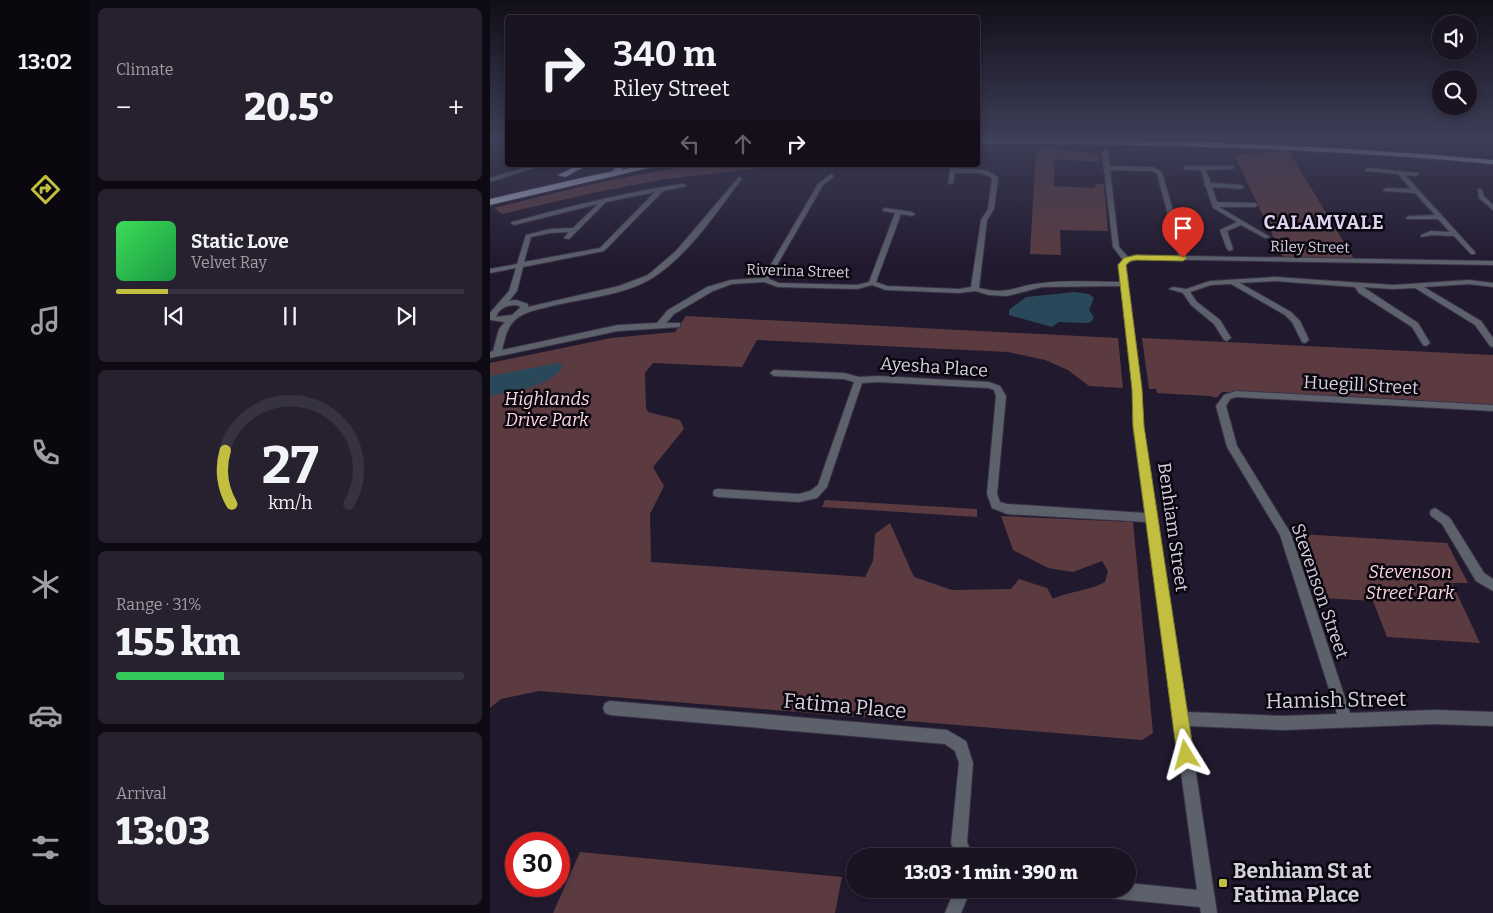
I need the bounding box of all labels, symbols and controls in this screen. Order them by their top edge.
map controls [1432,15,1477,115]
button: sound [1432,15,1477,60]
text: 340 m [613,33,716,75]
icon: right [530,35,595,100]
text: 13:02 [18,48,72,75]
text: Climate [116,60,174,79]
button: search [1432,70,1477,115]
text: Riley Street [613,75,730,102]
text: 20.5° [244,84,335,130]
text: − [116,91,131,124]
text: + [448,91,464,124]
icon: left [676,130,704,158]
icon: ahead [729,130,757,158]
icon: right [782,130,810,158]
icon: directions [28,172,63,207]
pin [1162,207,1204,258]
district label: CALAMVALE [1264,211,1385,234]
icon: arrive [1169,214,1197,242]
text: Static Love [191,230,289,253]
street label: Riley Street [1270,237,1351,257]
text: Velvet Ray [191,253,267,272]
street label: Riverina Street [746,260,851,282]
icon: previous [160,302,188,330]
icon: pause [276,302,304,330]
icon: next [392,302,420,330]
icon: music [28,303,63,338]
street label: Ayesha Place [879,352,989,382]
street label: Huegill Street [1303,371,1420,399]
park label: Highlands Drive Park [504,388,590,431]
text: 27 [262,434,319,497]
icon: phone [28,435,63,470]
street label: Benhiam Street [1153,461,1193,594]
text: km/h [268,492,312,514]
street label: Stevenson Street [1287,521,1354,662]
park label: Stevenson Street Park [1365,561,1455,604]
icon: climate [28,567,63,602]
text: Range · 31% [116,595,202,614]
text: 155 km [116,619,240,665]
street label: Hamish Street [1265,686,1407,714]
street label: Fatima Place [782,688,908,724]
icon: car [28,698,63,733]
position arrow [1159,728,1211,780]
text: Arrival [116,784,167,803]
text: 13:03 [116,808,210,854]
icon: filters [28,830,63,865]
speed limit sign: 30 [505,832,570,897]
place label: Benhiam St at Fatima Place [1233,858,1372,908]
text: 13:03 · 1 min · 390 m [904,861,1078,884]
marker: Benhiam St at Fatima Place [1217,877,1229,889]

